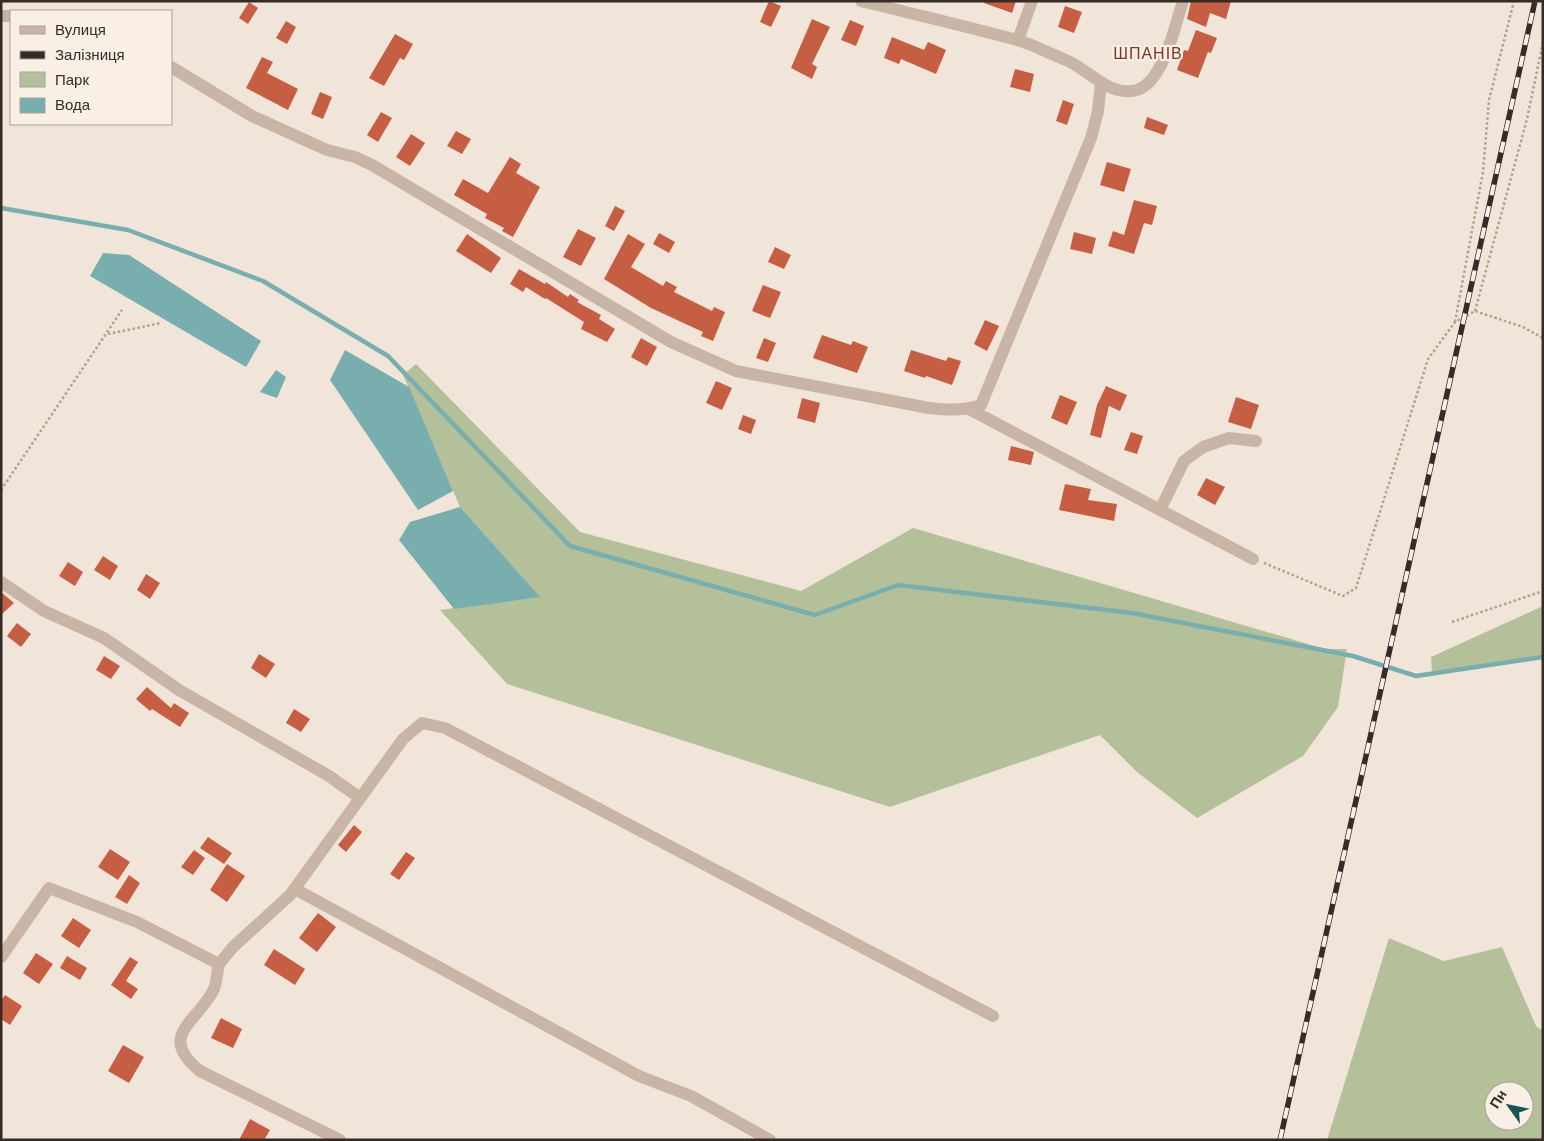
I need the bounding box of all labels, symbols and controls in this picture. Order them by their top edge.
legend [10,10,172,125]
text: Вулиця [55,21,106,39]
district label: ШПАНІВ [1113,44,1183,63]
text: Залізниця [55,46,125,64]
text: Парк [55,71,89,89]
text: Вода [55,96,91,114]
north arrow [1484,1081,1534,1131]
text: Пн [1486,1087,1510,1111]

